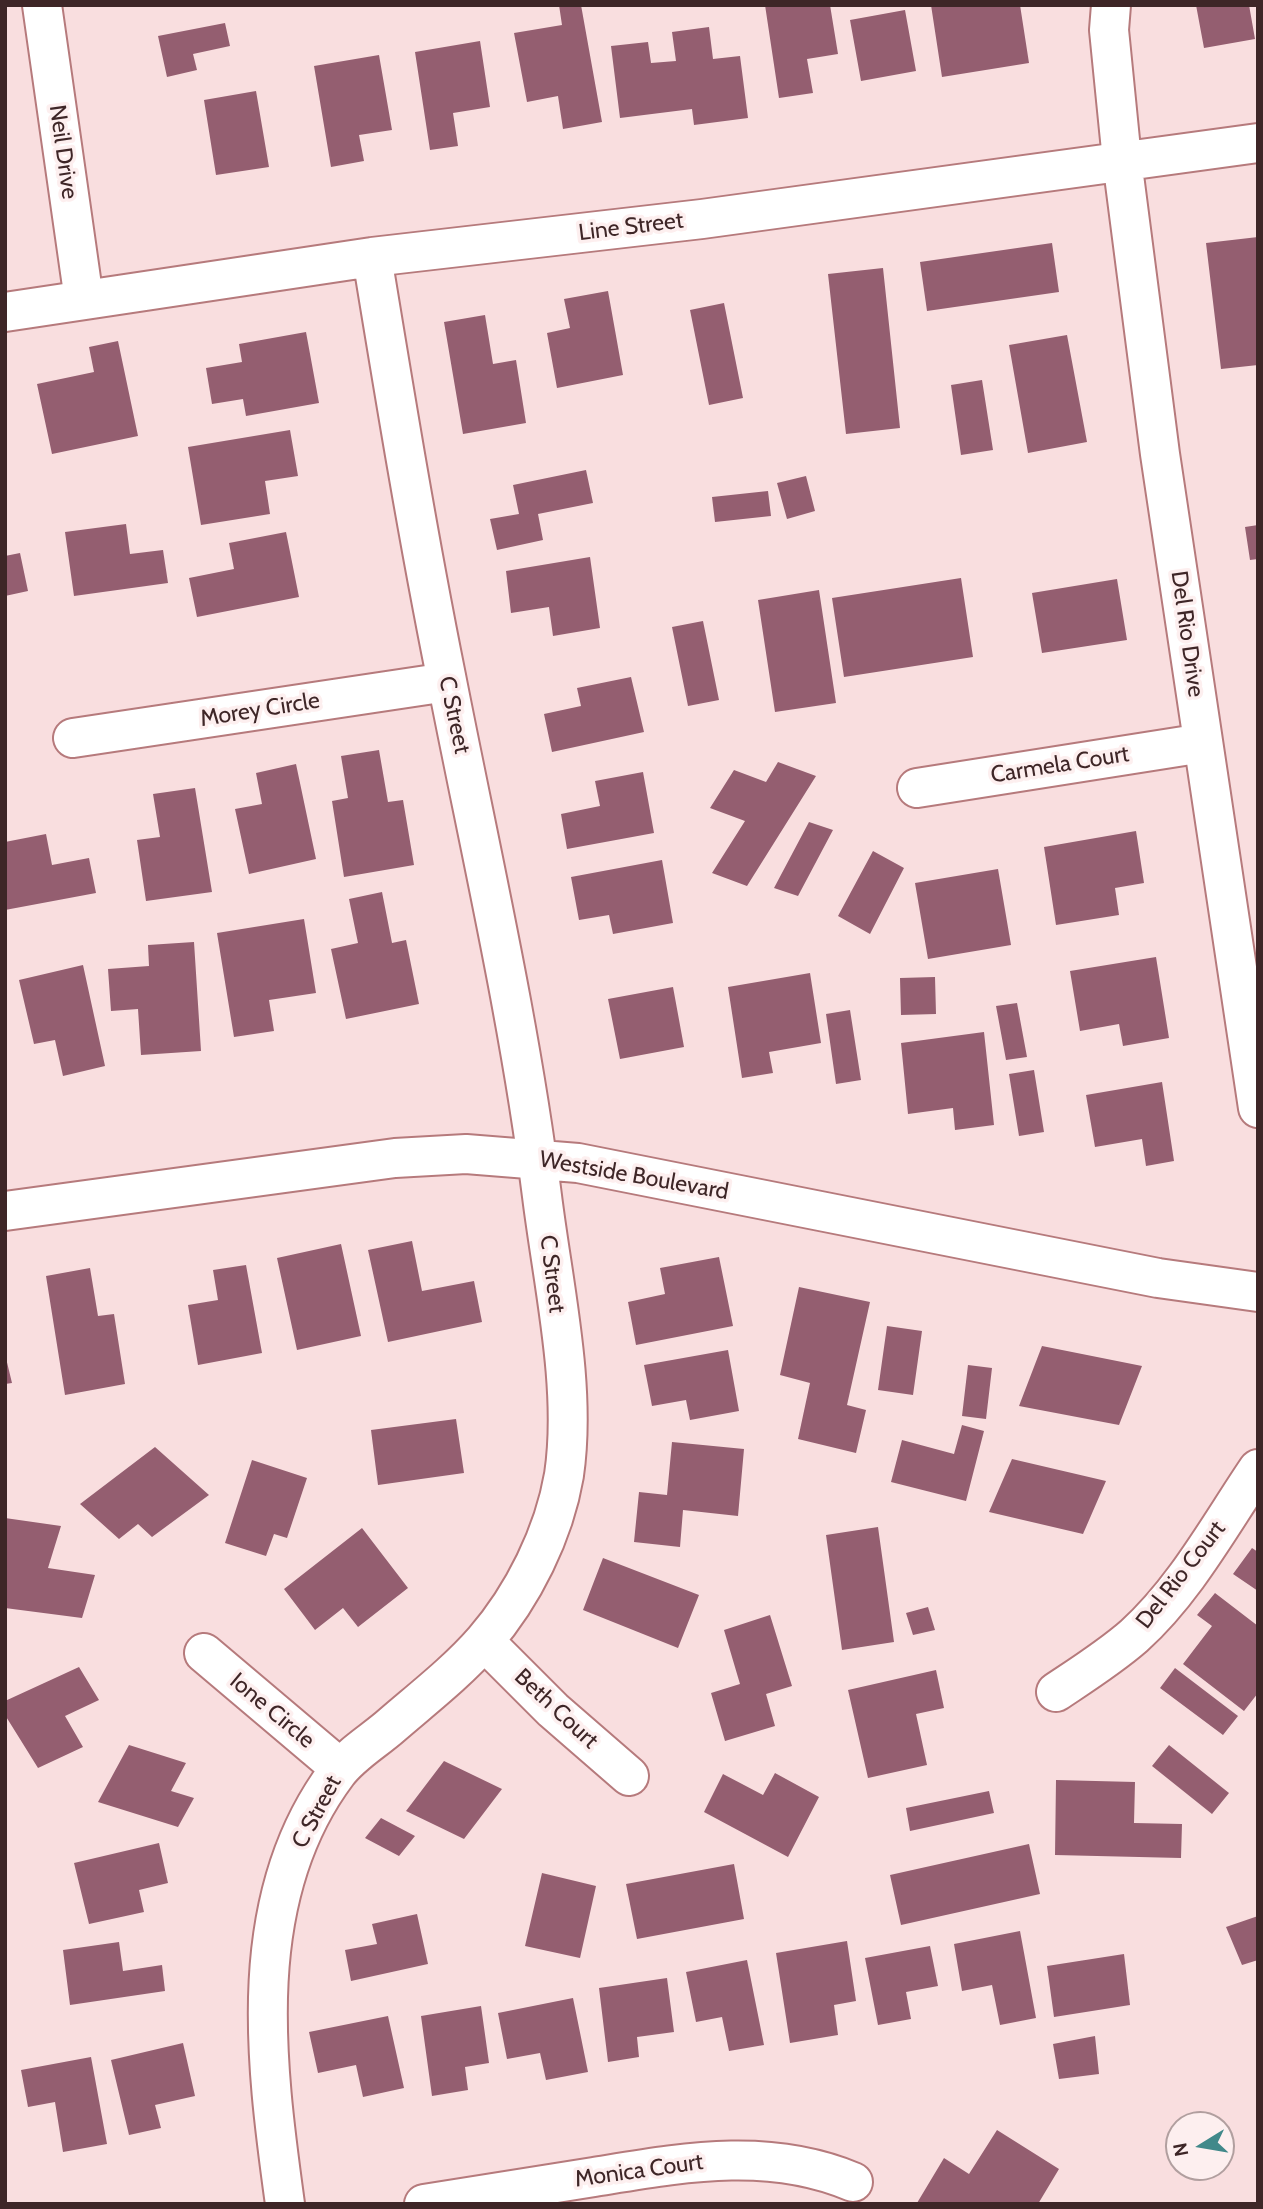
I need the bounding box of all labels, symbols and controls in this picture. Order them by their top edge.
street label: Neil Drive [43,103,83,201]
street label: Line Street [577,207,685,247]
street label: Del Rio Drive [1164,569,1210,699]
street label: C Street [432,674,476,756]
street label: Morey Circle [198,687,322,733]
street label: Carmela Court [989,740,1131,790]
street label: Westside Boulevard [537,1146,731,1206]
street label: C Street [534,1233,570,1315]
street label: Del Rio Court [1130,1516,1232,1634]
street label: Beth Court [508,1663,604,1755]
street label: Ione Circle [224,1668,320,1754]
street label: C Street [286,1771,348,1853]
north arrow [1165,2111,1235,2181]
text: N [1168,2141,1193,2159]
street label: Monica Court [573,2148,705,2194]

